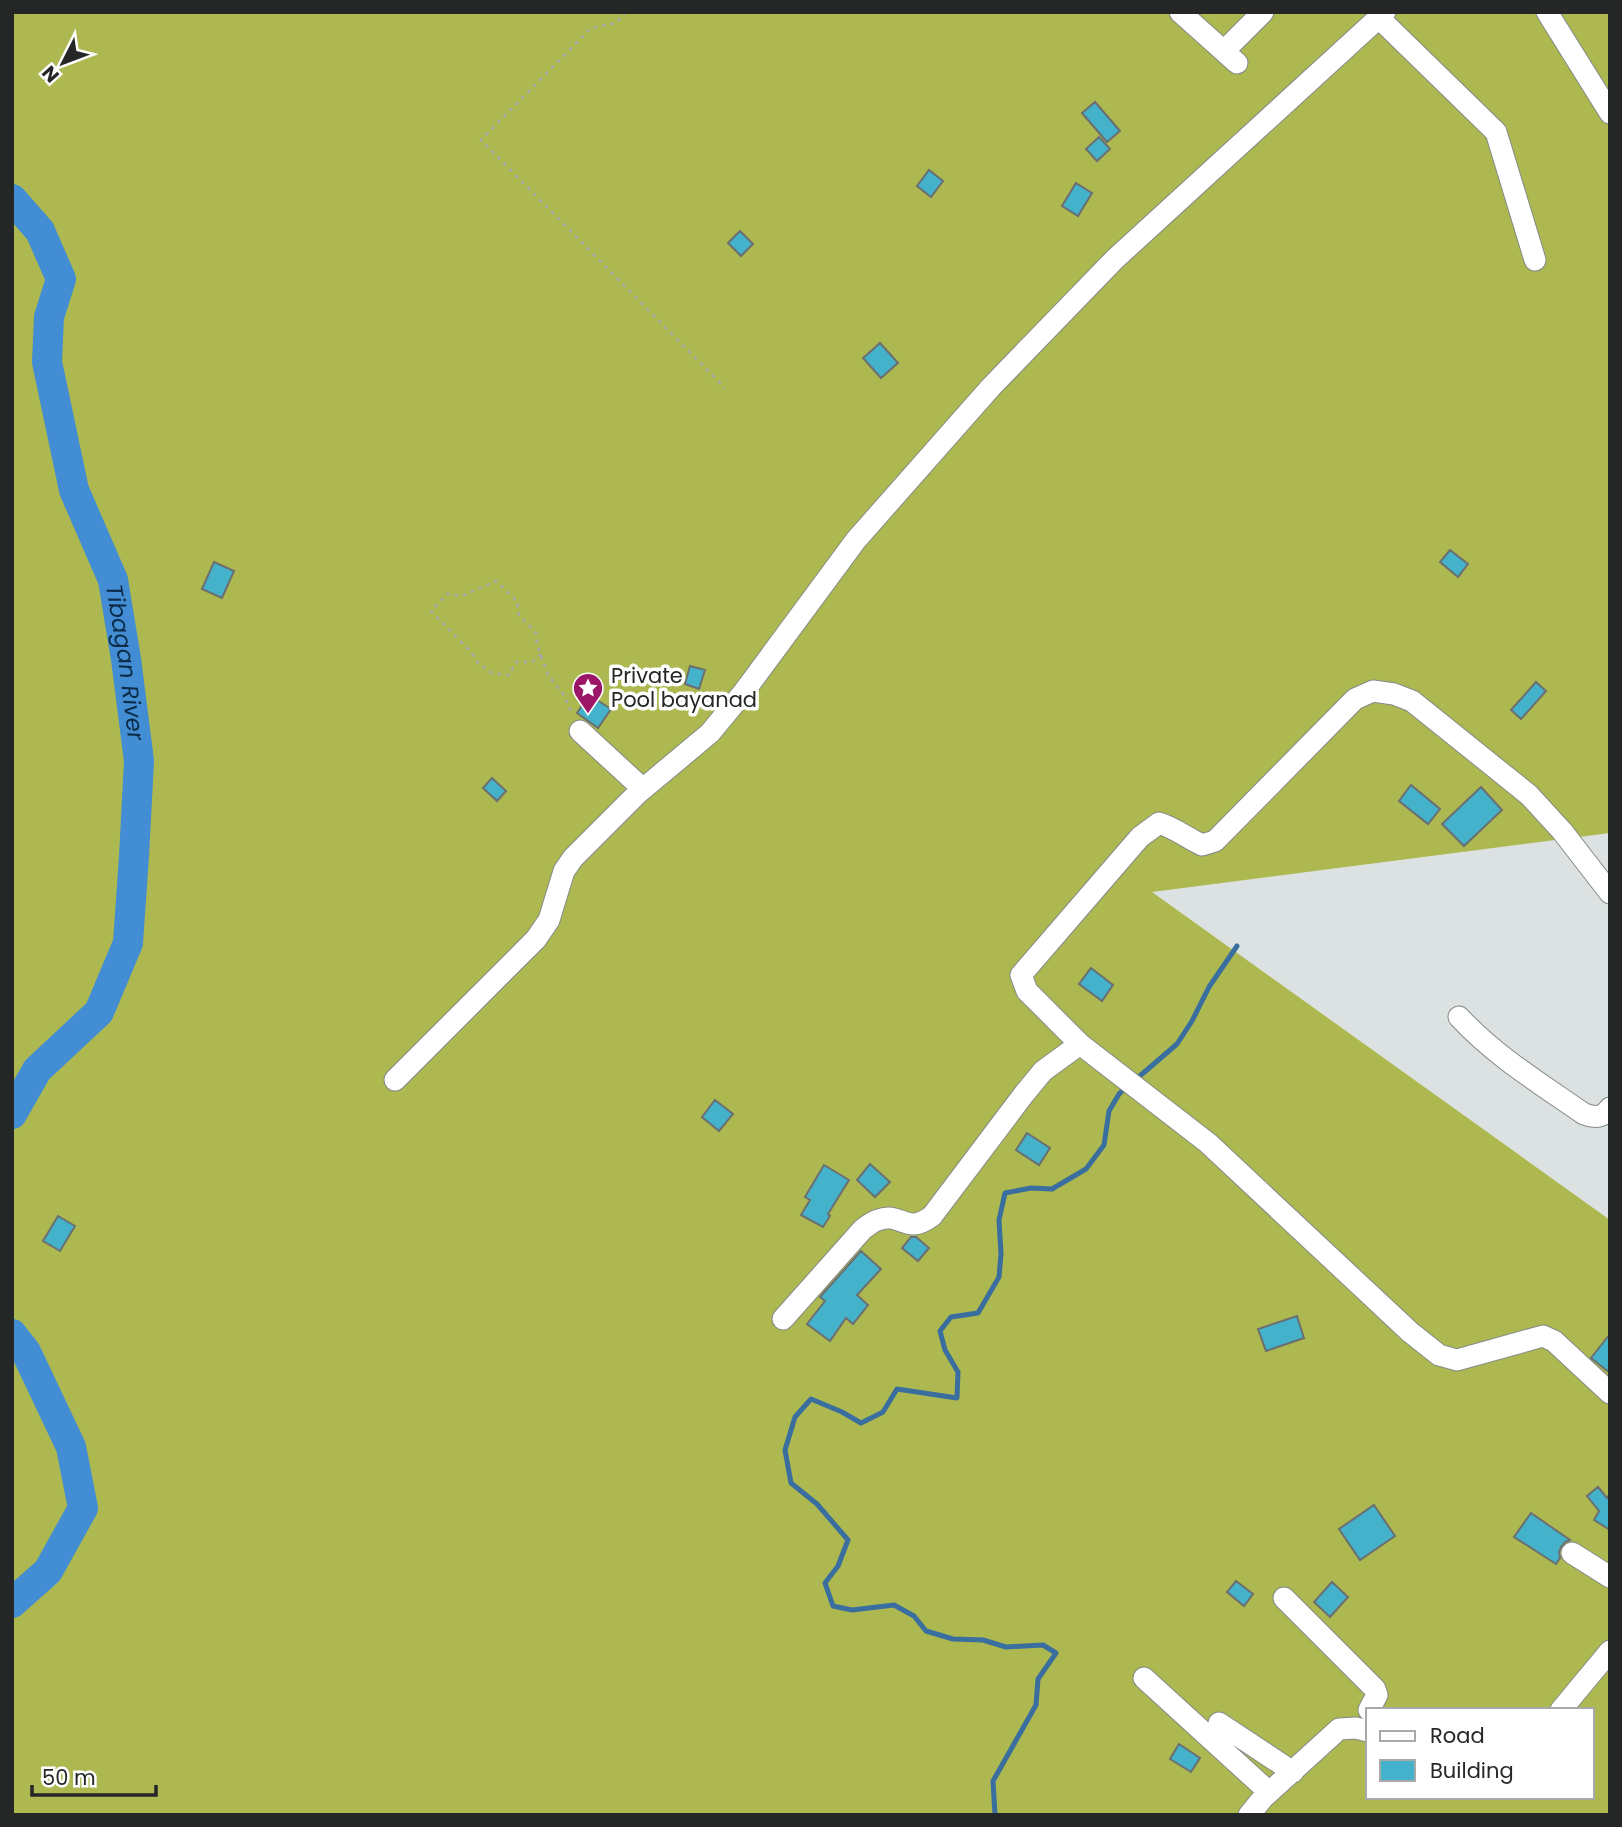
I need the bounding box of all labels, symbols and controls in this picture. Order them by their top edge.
north arrow [28,28,98,98]
text: N [36,60,66,88]
water label: Tibagan River [98,582,152,744]
place label: Private Pool bayanad [611,661,757,714]
place icon: Private Pool bayanad [571,671,605,715]
legend [1366,1708,1594,1799]
text: Road [1430,1721,1485,1750]
scale bar [32,1754,156,1798]
text: Building [1430,1756,1514,1785]
text: 50 m [42,1763,96,1792]

